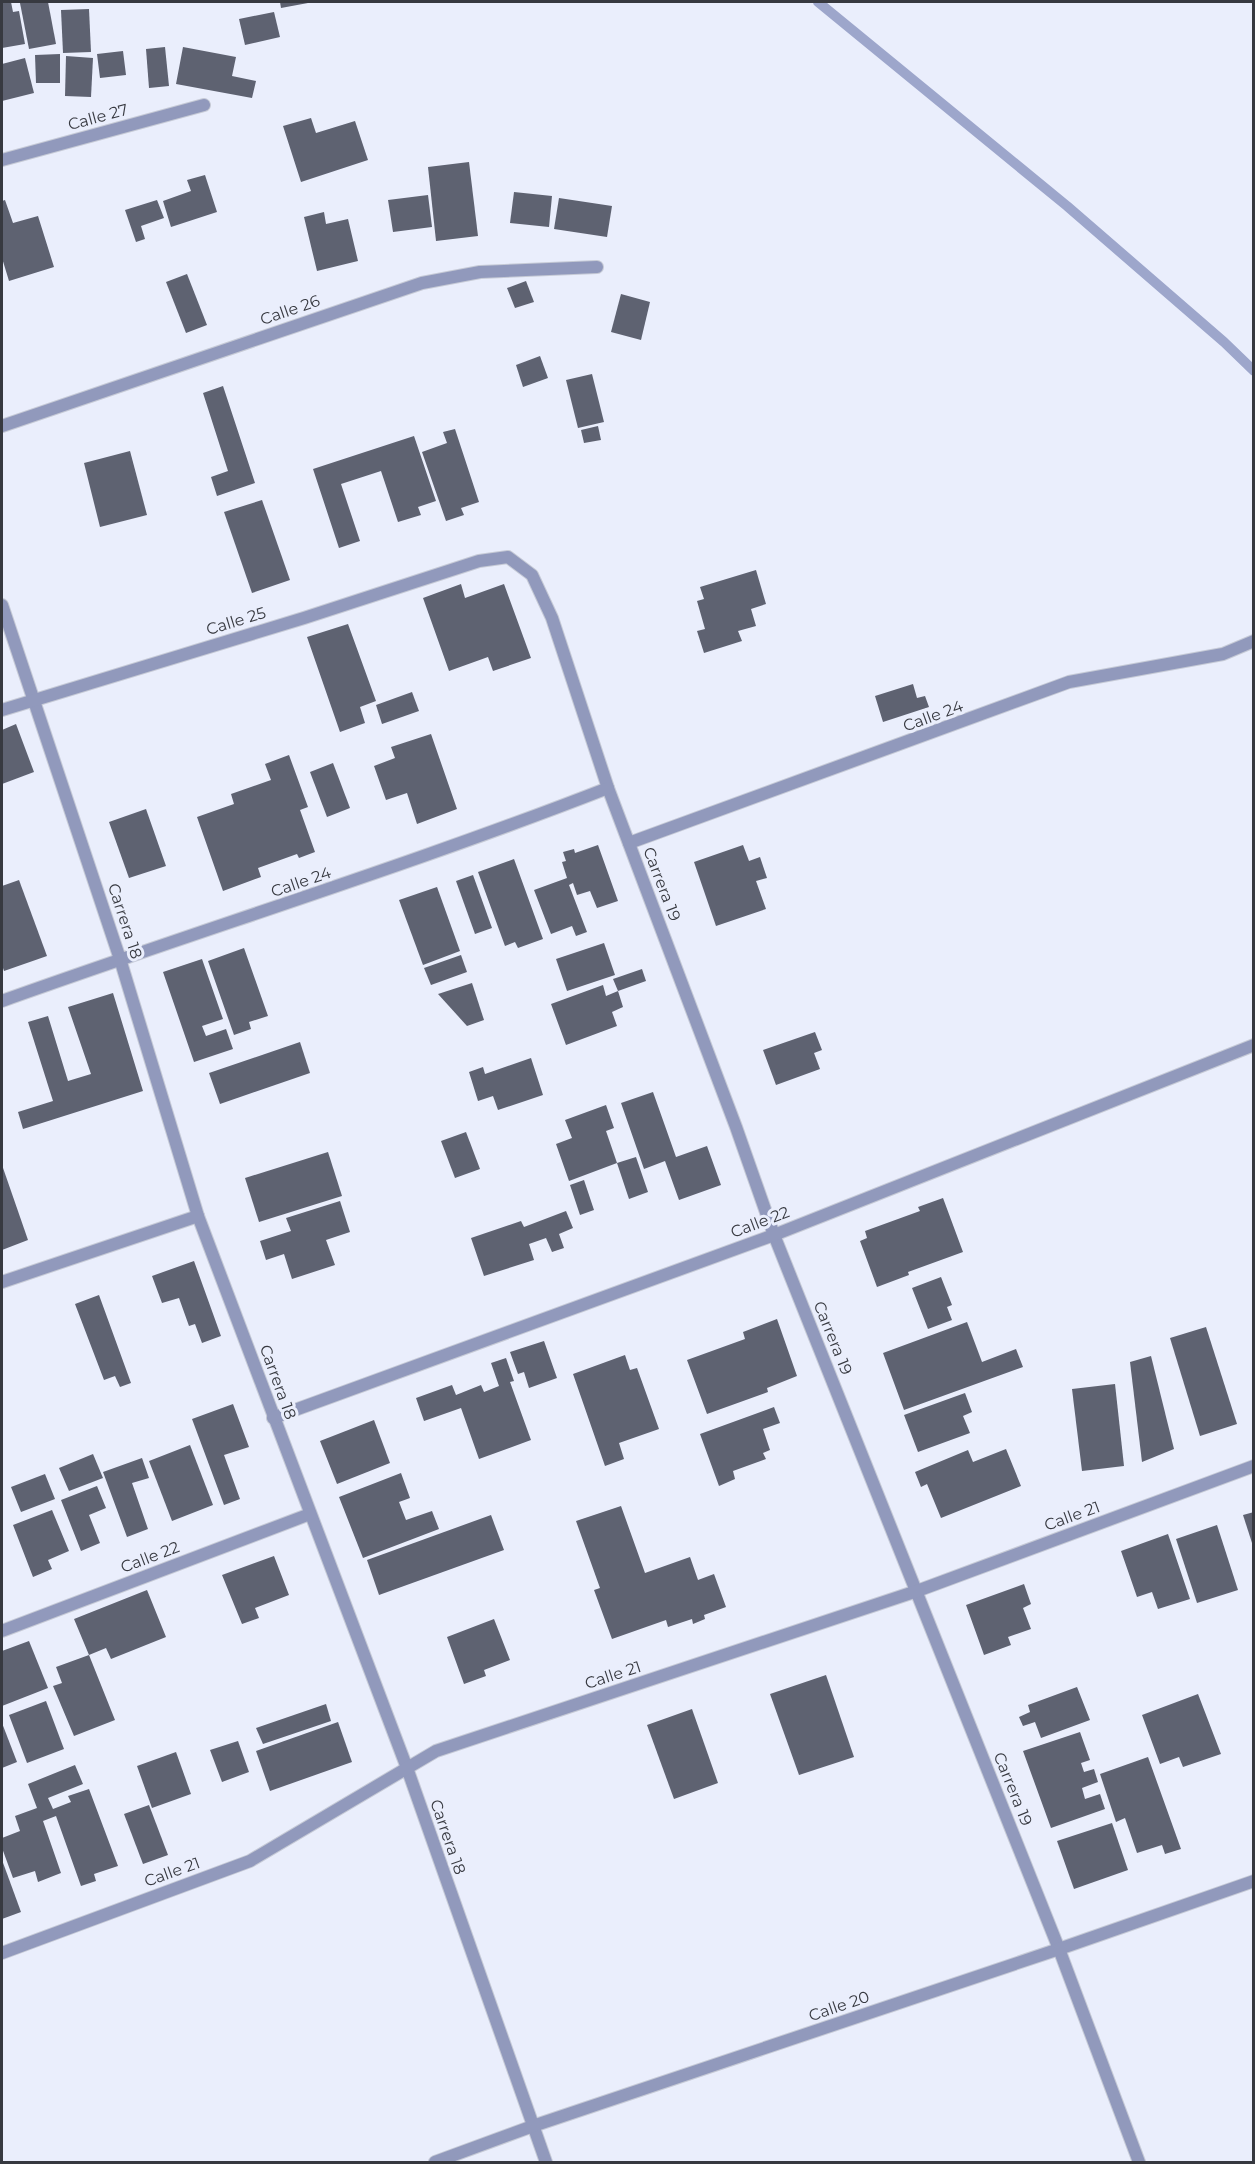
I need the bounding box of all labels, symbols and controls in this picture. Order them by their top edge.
street label: Calle 27 [66,100,130,134]
street label: Calle 26 [258,291,323,329]
street label: Calle 25 [204,603,268,639]
street label: Calle 24 [900,696,966,736]
street label: Carrera 19 [639,844,685,924]
street label: Calle 24 [268,863,334,901]
street label: Carrera 18 [104,881,146,961]
street label: Calle 22 [728,1202,792,1242]
street label: Carrera 19 [810,1298,856,1378]
street label: Carrera 18 [256,1342,300,1422]
street label: Calle 21 [1041,1497,1103,1535]
street label: Calle 22 [118,1537,182,1577]
street label: Calle 21 [582,1657,644,1693]
street label: Carrera 19 [990,1749,1036,1829]
street label: Carrera 18 [426,1797,470,1877]
street label: Calle 21 [141,1853,203,1891]
street label: Calle 20 [806,1987,872,2025]

